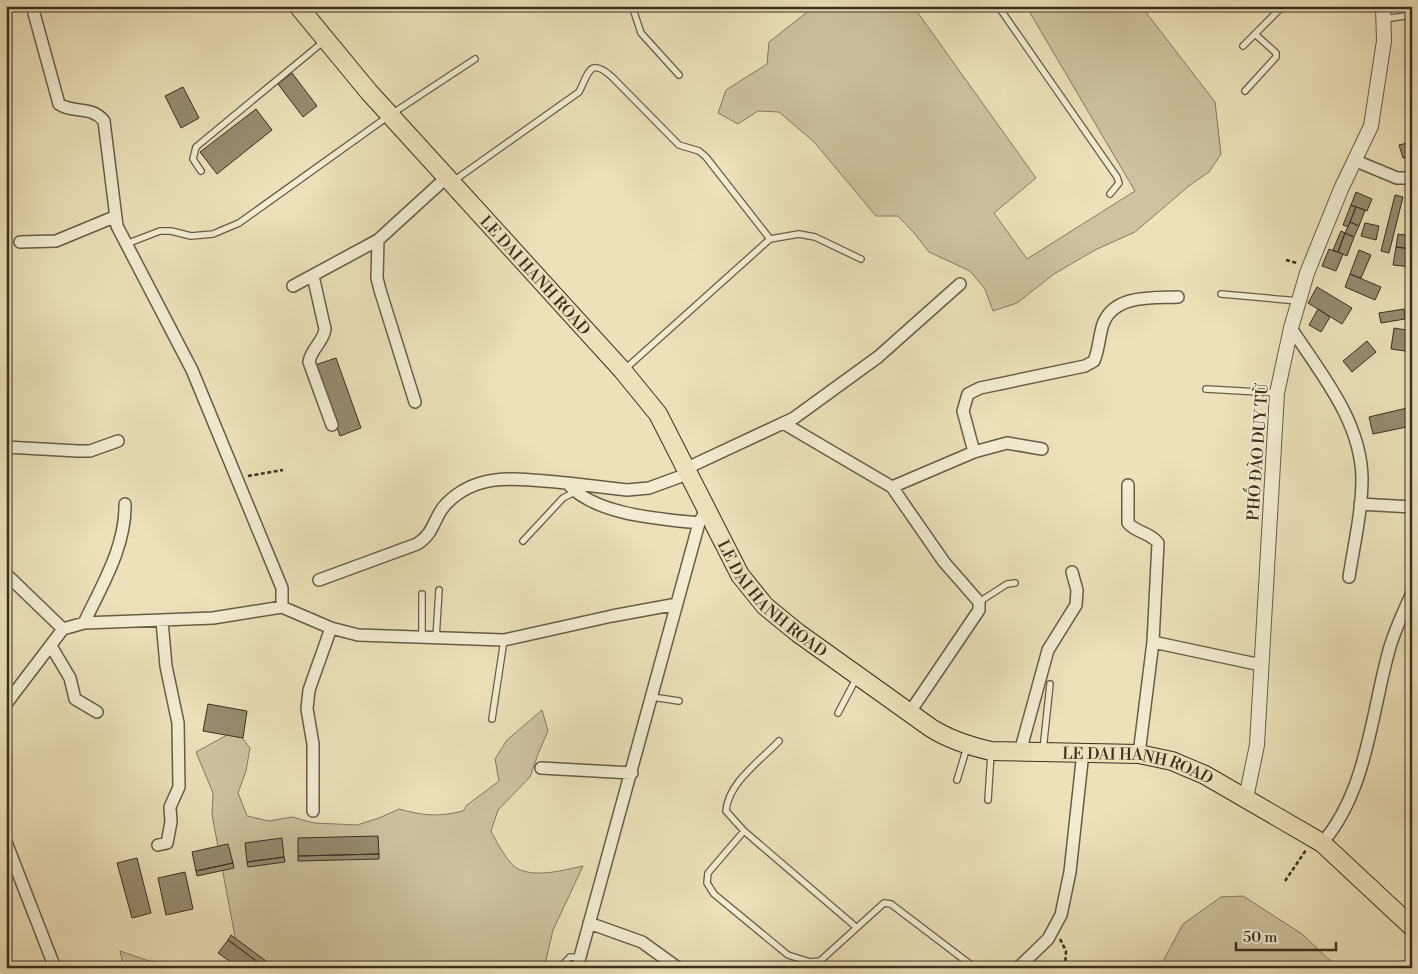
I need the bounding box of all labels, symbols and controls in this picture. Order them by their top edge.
street label: LE DAI HANH ROAD [475,212,594,340]
street label: PHỐ ĐÀO DUY TỪ [1239,382,1273,521]
street label: LE DAI HANH ROAD [713,537,831,662]
street label: LE DAI HANH ROAD [1062,743,1217,789]
scale bar [1236,919,1336,951]
text: 50 m [1243,928,1277,947]

